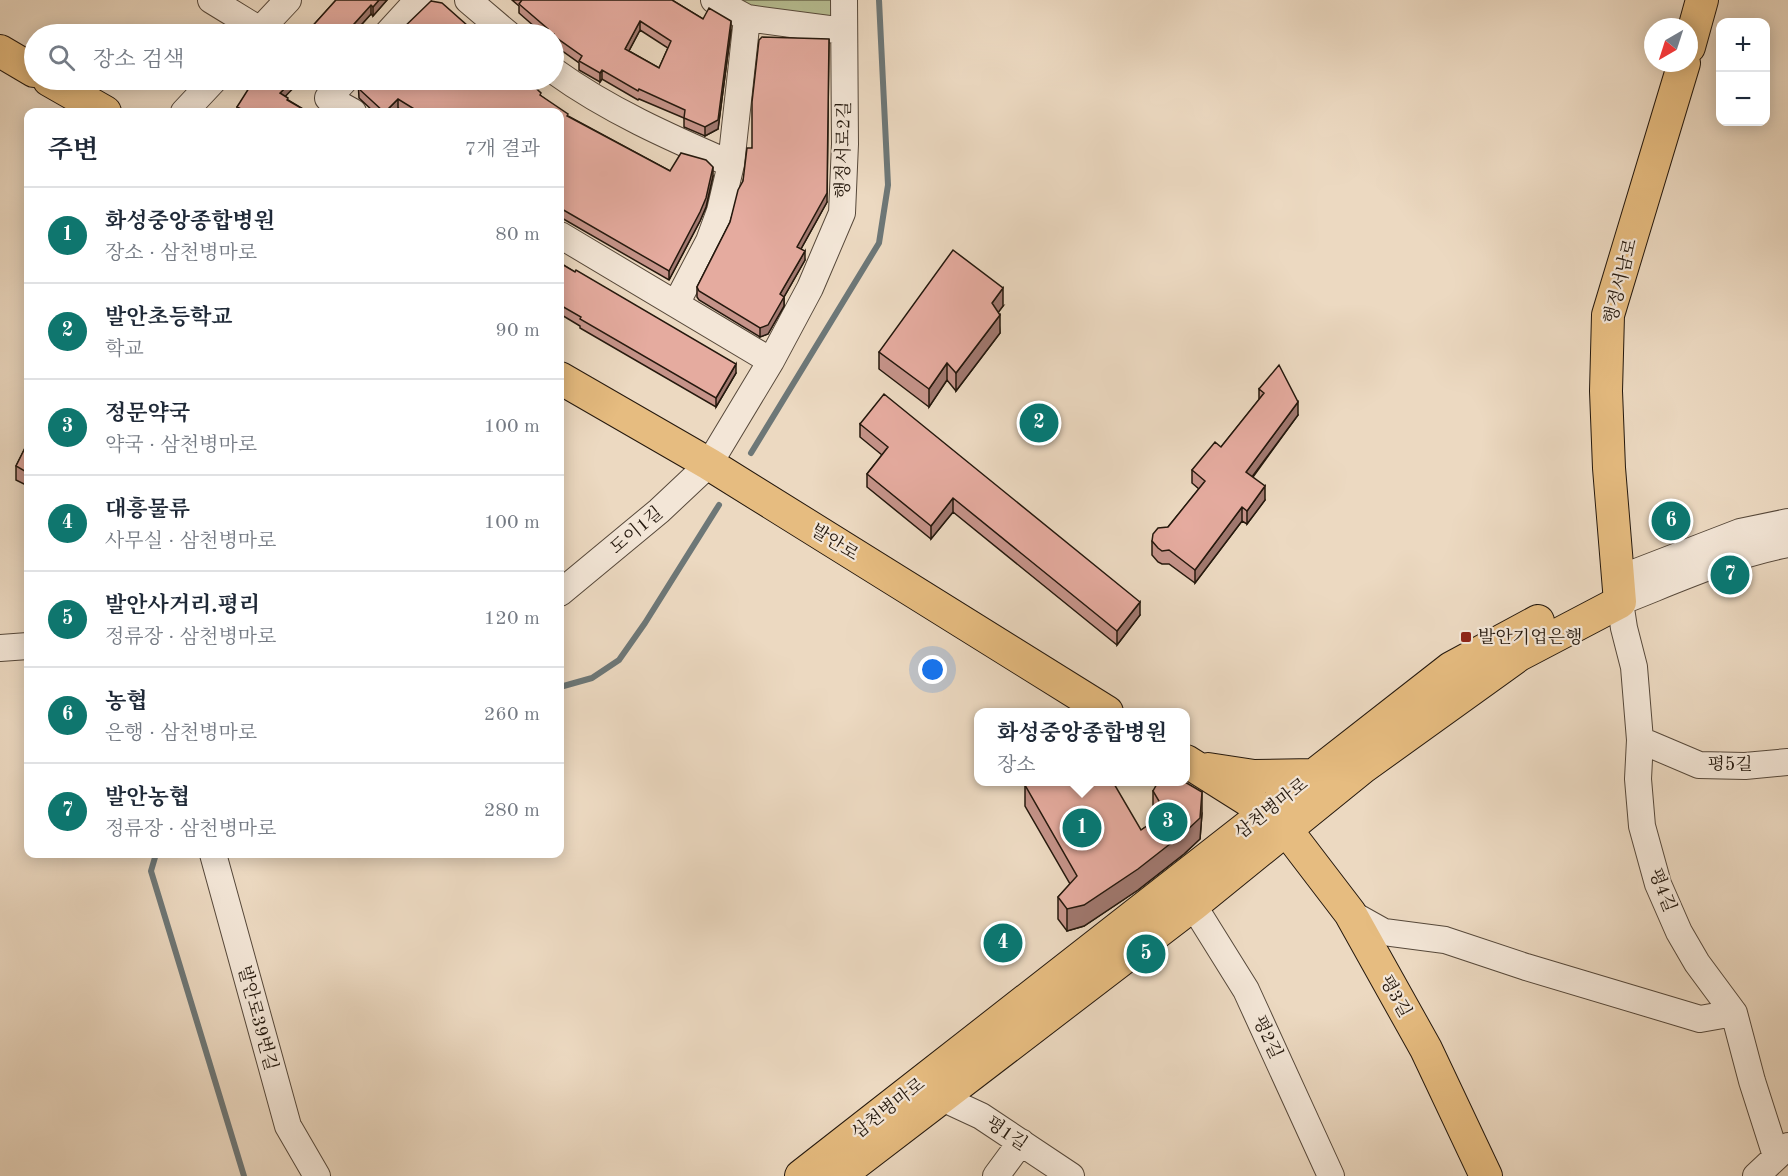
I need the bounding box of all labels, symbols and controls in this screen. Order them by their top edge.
north arrow [1644,18,1698,72]
map controls [1716,18,1770,126]
button: + [1716,18,1770,72]
search box [24,24,564,90]
icon: search [45,41,78,74]
text: 장소 검색 [93,49,184,71]
button: − [1716,72,1770,126]
street label: 행정서로2길 [833,101,854,199]
text: 주변 [48,138,98,164]
text: 7개 결과 [465,140,540,160]
text: 화성중앙종합병원 [105,211,275,233]
text: 1 [62,225,73,245]
text: 80 m [495,225,540,245]
street label: 행정서남로 [1601,237,1640,326]
text: 장소 · 삼천병마로 [105,244,257,264]
text: 발안초등학교 [105,307,233,329]
text: 2 [62,321,73,341]
text: 90 m [495,321,540,341]
text: 학교 [105,340,144,360]
pin: 2 [1020,400,1058,446]
text: 정문약국 [105,403,190,425]
text: 3 [62,417,73,437]
text: 100 m [484,417,540,437]
text: 약국 · 삼천병마로 [105,436,257,456]
pin: 6 [1652,498,1690,544]
text: 대흥물류 [105,499,190,521]
street label: 도이1길 [606,503,666,558]
text: 4 [62,513,73,533]
text: 100 m [484,513,540,533]
street label: 발안로 [808,520,862,564]
text: 사무실 · 삼천병마로 [105,532,276,552]
pin: 7 [1710,552,1750,598]
text: 발안사거리.평리 [105,595,260,617]
text: 5 [62,609,73,629]
text: 120 m [484,609,540,629]
place label: 발안기업은행 [1478,627,1582,647]
text: 정류장 · 삼천병마로 [105,628,276,648]
marker: 발안기업은행 [1459,630,1473,644]
your location [918,655,947,684]
text: 농협 [105,691,148,713]
text: 6 [62,705,73,725]
text: 260 m [484,705,540,725]
popup [974,708,1190,786]
text: 화성중앙종합병원 [997,723,1167,745]
text: 은행 · 삼천병마로 [105,724,257,744]
street label: 평5길 [1707,755,1753,774]
text: 장소 [997,756,1036,776]
street label: 삼천병마로 [1231,774,1311,843]
text: 발안농협 [105,787,190,809]
pin: 3 [1148,800,1188,844]
text: 7 [62,801,73,821]
text: 280 m [484,801,540,821]
pin: 1 [1062,806,1102,850]
text: 정류장 · 삼천병마로 [105,820,276,840]
street label: 평4길 [1646,866,1680,915]
pin: 4 [984,920,1022,966]
pin: 5 [1126,932,1166,976]
street label: 발안로39번길 [234,963,282,1073]
street label: 평3길 [1376,972,1415,1021]
street label: 평2길 [1249,1013,1286,1062]
street label: 삼천병마로 [848,1074,928,1143]
street label: 평1길 [983,1113,1031,1154]

